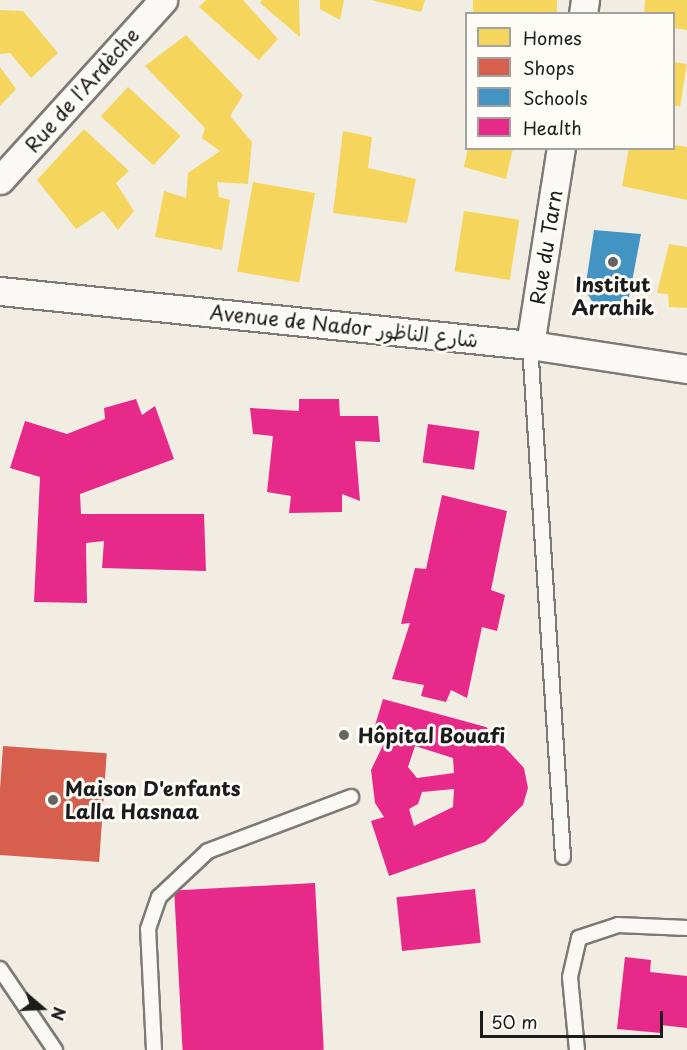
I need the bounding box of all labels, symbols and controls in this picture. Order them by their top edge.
legend [465,12,675,150]
street label: Rue de l'Ardèche [19,22,145,158]
text: Homes [523,24,581,51]
text: Shops [523,54,574,81]
text: Schools [523,84,588,111]
text: Health [523,114,582,141]
street label: Rue du Tarn [525,187,567,307]
marker: Institut Arrahik [606,255,620,269]
place label: Institut Arrahik [572,272,654,319]
street label: Avenue de Nador شارع الناظور [208,300,480,352]
place label: Hôpital Bouafi [358,723,506,747]
marker: Hôpital Bouafi [335,726,353,744]
place label: Maison D'enfants Lalla Hasnaa [65,777,241,824]
marker: Maison D'enfants Lalla Hasnaa [46,793,60,807]
north arrow [12,978,72,1038]
scale bar [483,999,666,1037]
text: N [46,1004,72,1024]
text: 50 m [491,1008,538,1035]

